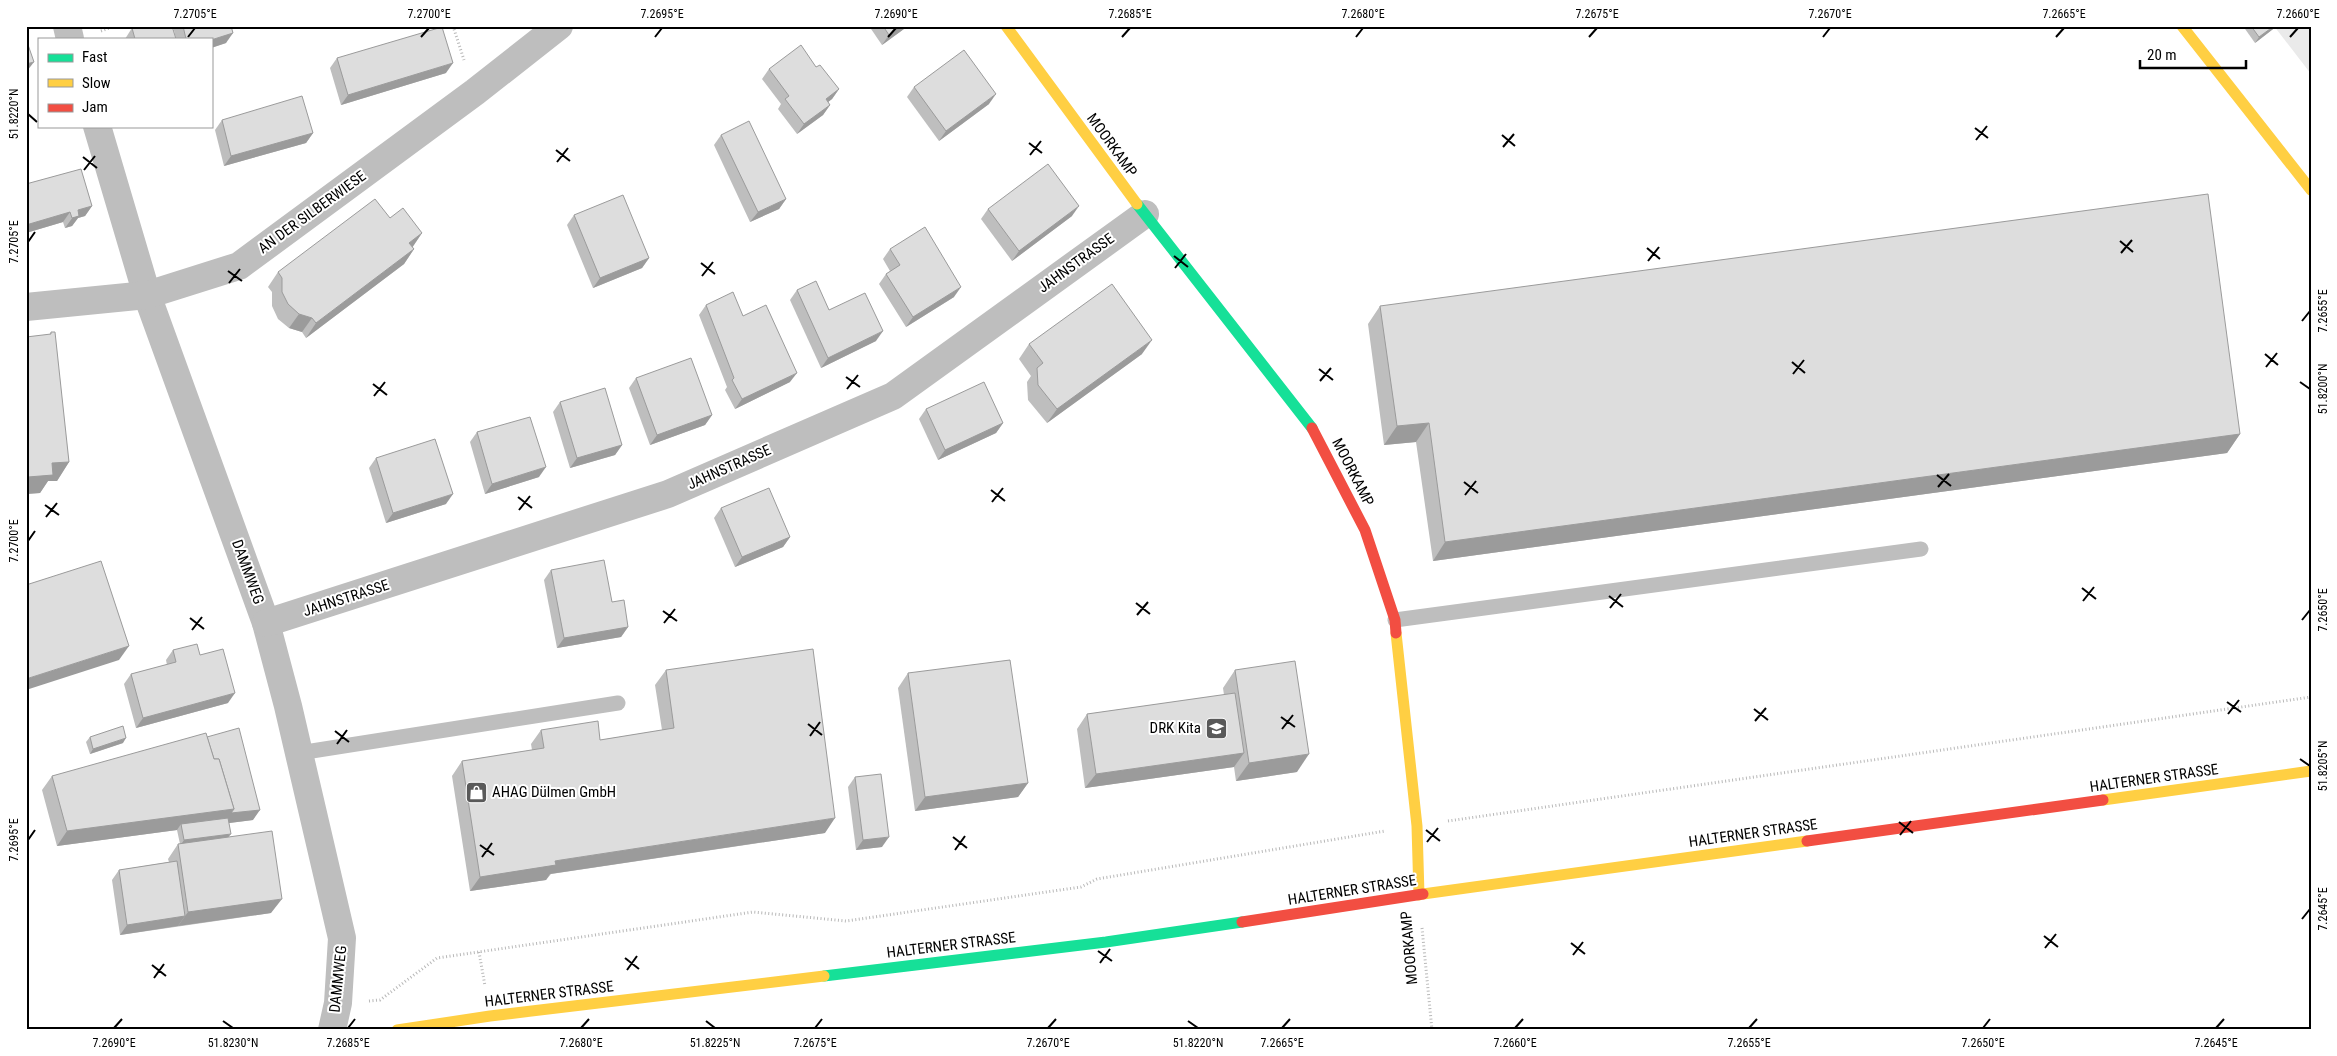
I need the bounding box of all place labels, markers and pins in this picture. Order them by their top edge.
school or university icon: DRK Kita [1205,716,1229,740]
place label: DRK Kita [1150,719,1201,737]
shop icon: AHAG Dülmen GmbH [464,780,488,804]
place label: AHAG Dülmen GmbH [492,783,616,801]

